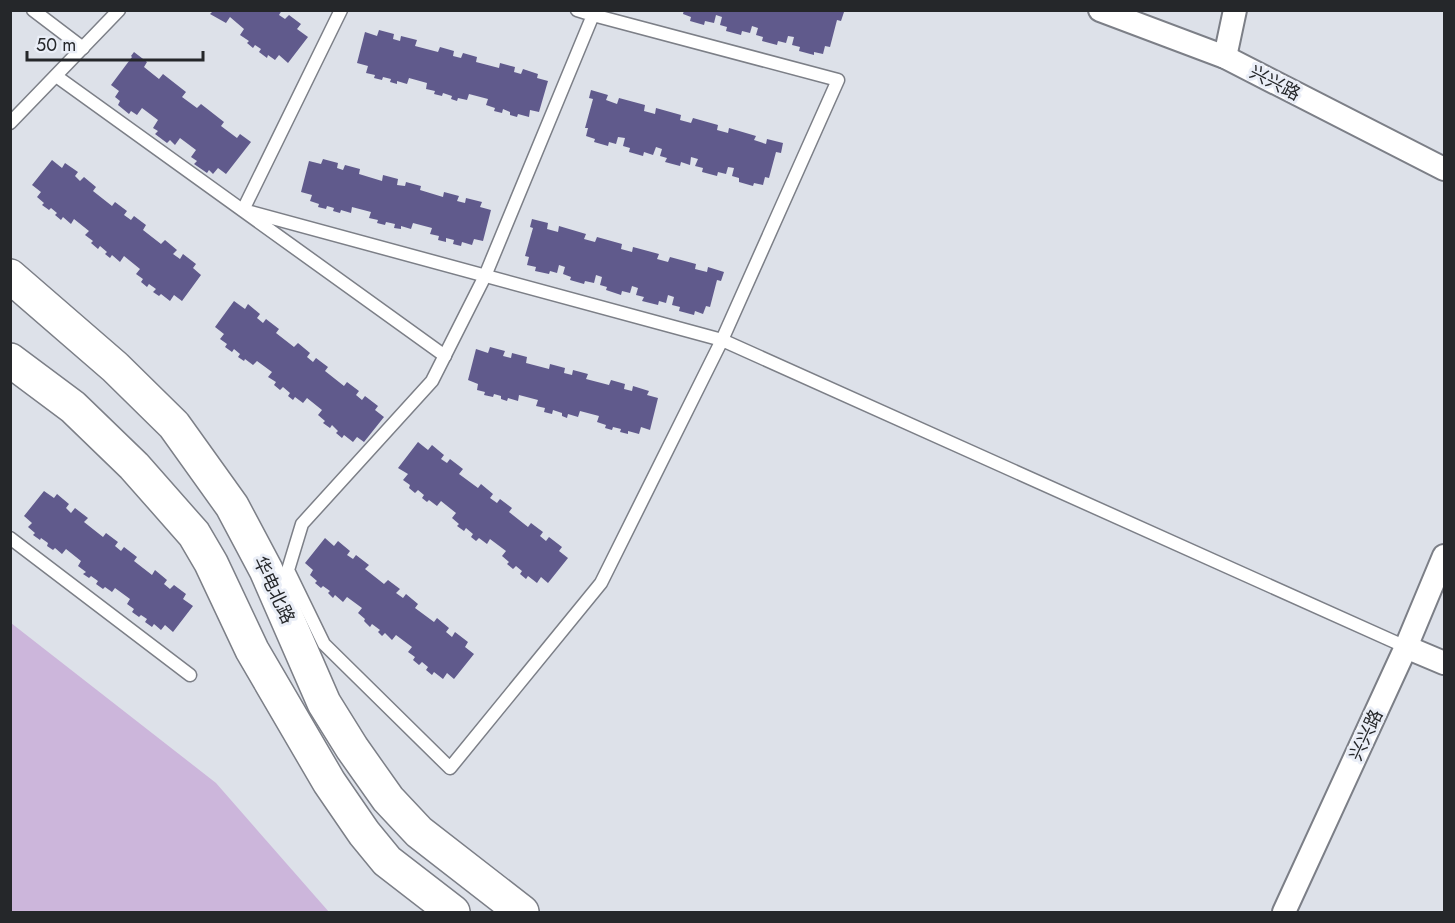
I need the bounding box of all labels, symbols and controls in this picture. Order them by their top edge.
scale bar [27,24,202,62]
text: 50 m [36,32,76,58]
street label: 兴兴路 [1245,59,1305,107]
street label: 华电北路 [247,552,301,628]
street label: 兴兴路 [1343,705,1389,765]

